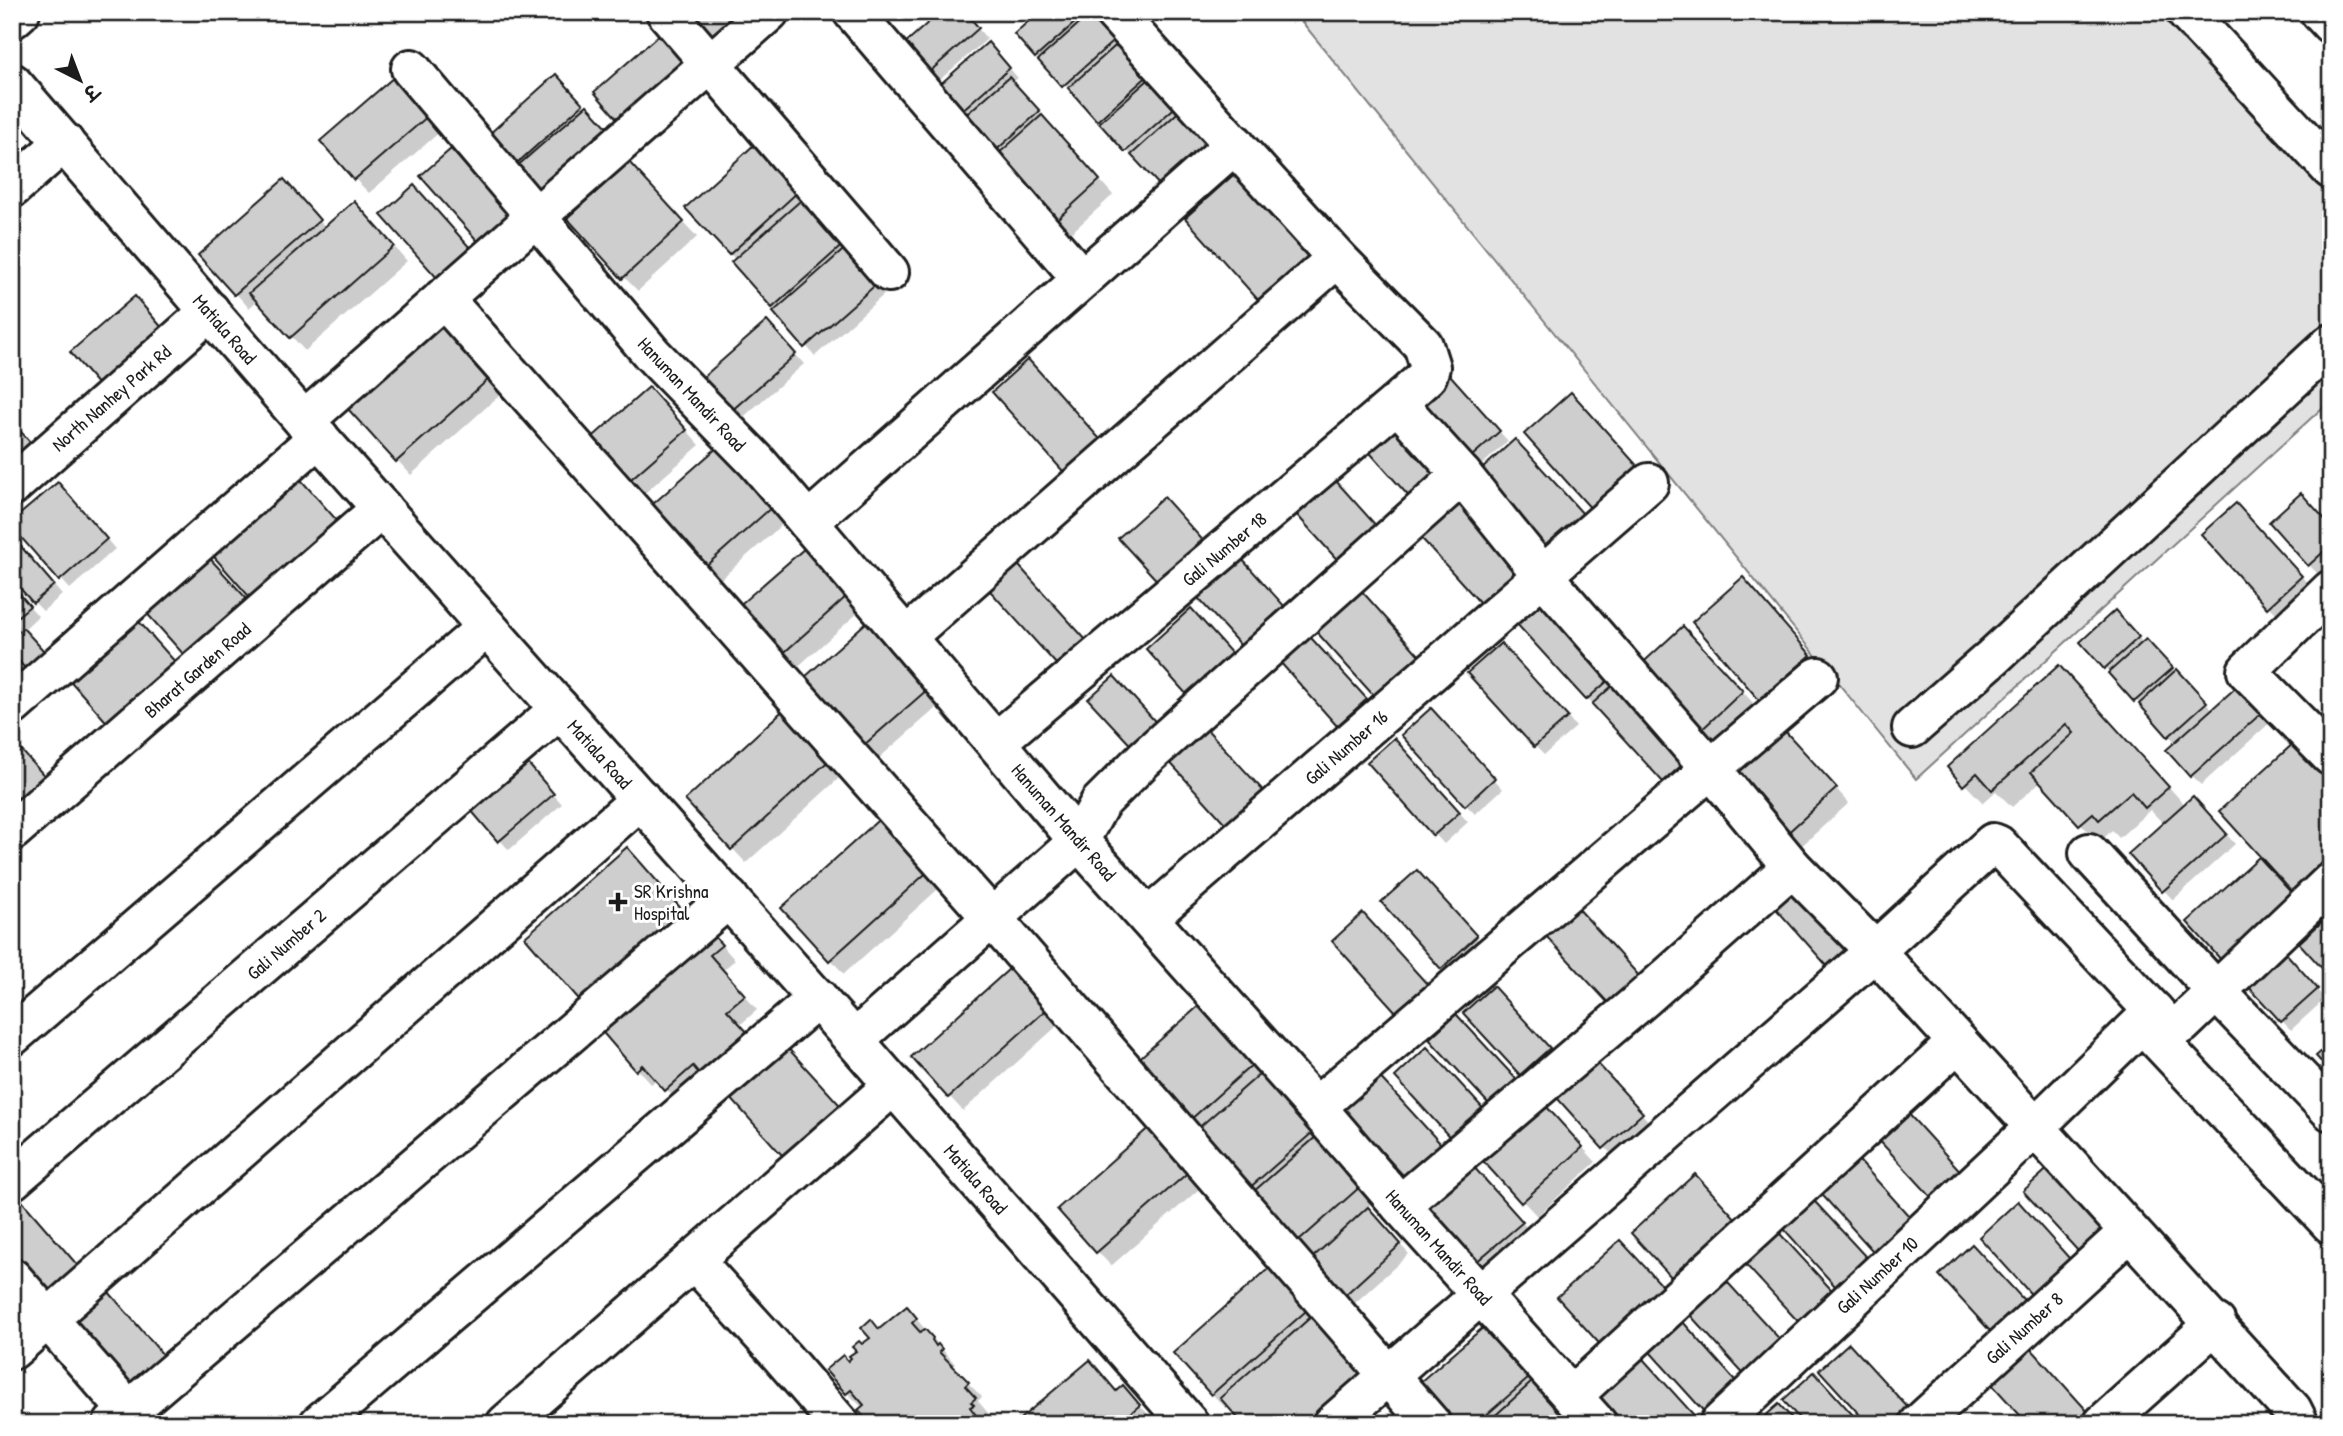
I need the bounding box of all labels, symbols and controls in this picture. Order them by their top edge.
north arrow [46,46,116,116]
text: उ [76,77,106,108]
street label: Matiala Road [187,288,263,370]
street label: Hanuman Mandir Road [632,331,752,457]
street label: North Nanhey Park Rd [46,339,177,457]
street label: Gali Number 18 [1176,506,1272,592]
street label: Bharat Garden Road [138,616,256,724]
street label: Gali Number 16 [1299,704,1393,790]
street label: Matiala Road [562,714,638,795]
street label: Hanuman Mandir Road [1006,758,1123,887]
place label: SR Krishna Hospital [634,878,709,926]
marker: SR Krishna Hospital [608,892,628,912]
street label: Gali Number 2 [241,902,331,986]
street label: Matiala Road [938,1138,1014,1220]
street label: Hanuman Mandir Road [1380,1183,1498,1311]
street label: Gali Number 10 [1830,1230,1924,1320]
street label: Gali Number 8 [1980,1286,2068,1370]

